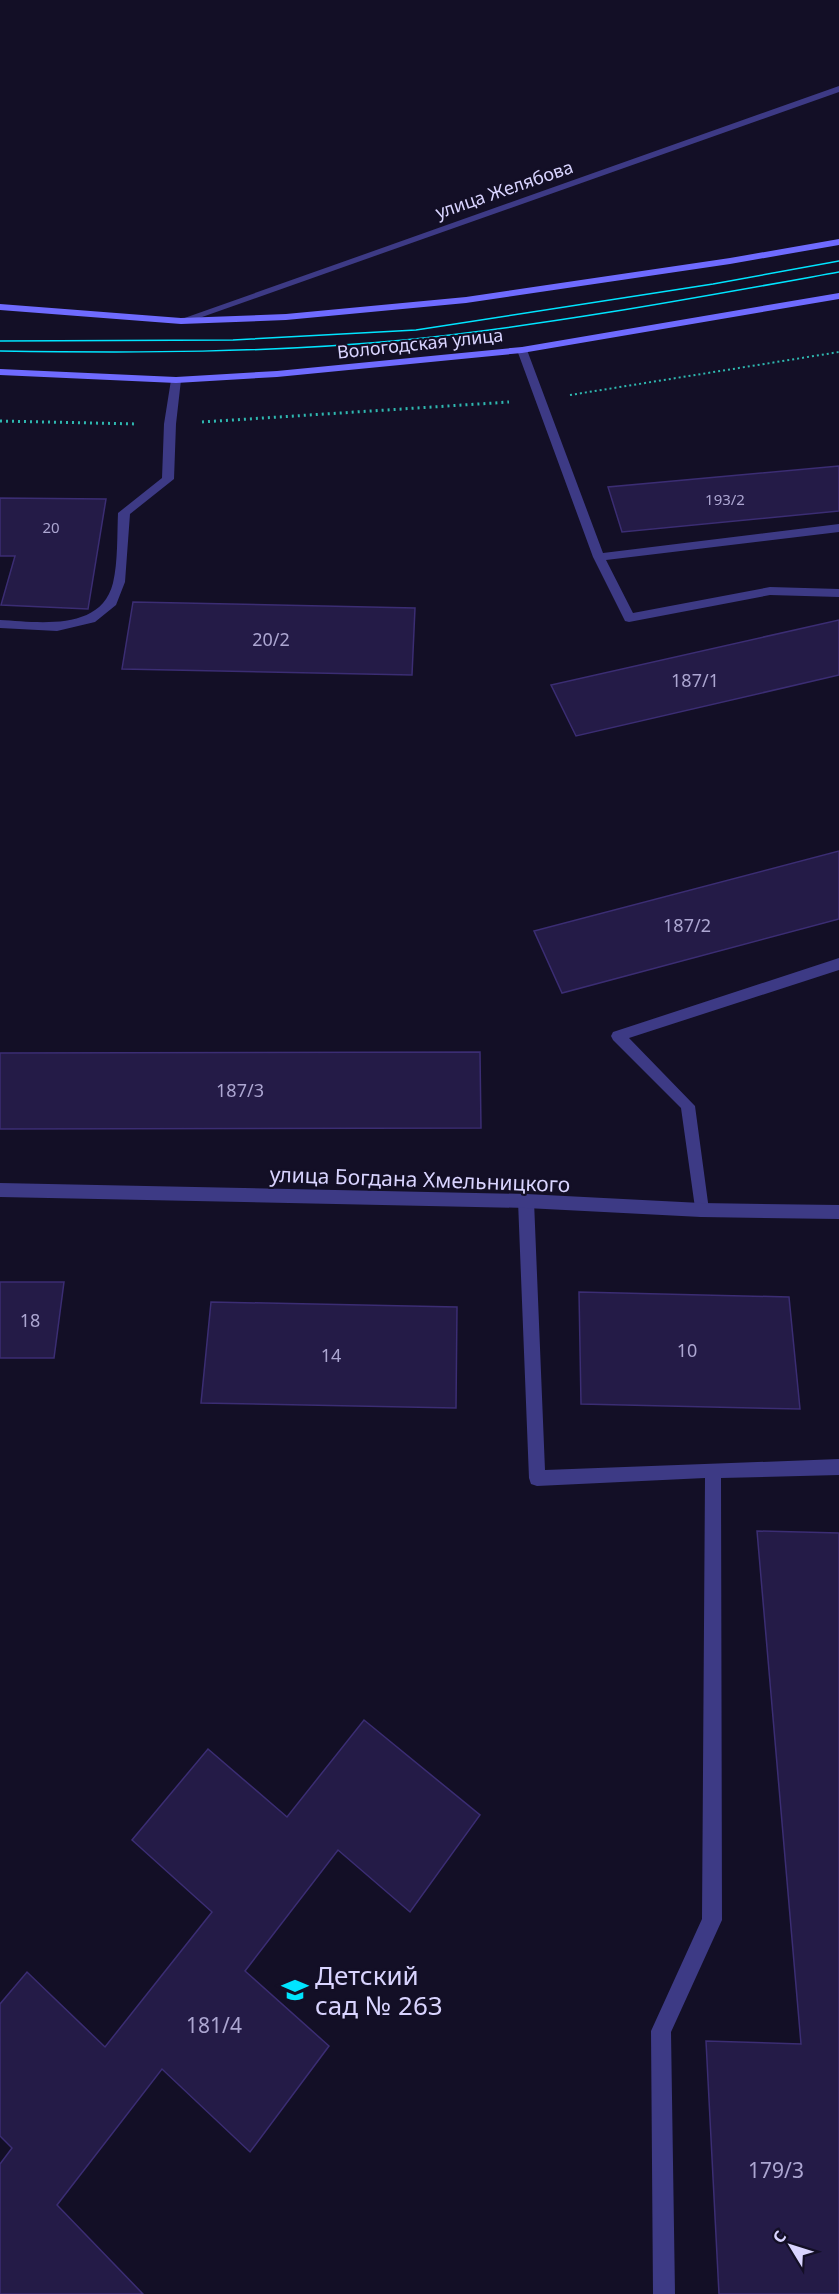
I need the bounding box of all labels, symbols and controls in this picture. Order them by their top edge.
street label: улица Желябова [432,154,576,224]
street label: Вологодская улица [336,322,504,364]
house number: 193/2 [705,489,745,509]
house number: 20 [42,517,60,537]
house number: 20/2 [252,627,290,651]
house number: 187/1 [671,668,719,692]
house number: 187/2 [663,913,711,937]
house number: 187/3 [216,1078,264,1102]
street label: улица Богдана Хмельницкого [269,1160,571,1198]
house number: 18 [20,1308,40,1332]
house number: 10 [677,1338,697,1362]
house number: 14 [321,1343,341,1367]
place label: Детский сад № 263 [315,1957,443,2023]
school or university icon: Детский сад № 263 [280,1975,310,2005]
house number: 181/4 [186,2011,242,2039]
house number: 179/3 [748,2156,804,2184]
north arrow [761,2216,821,2276]
text: С [767,2226,791,2248]

